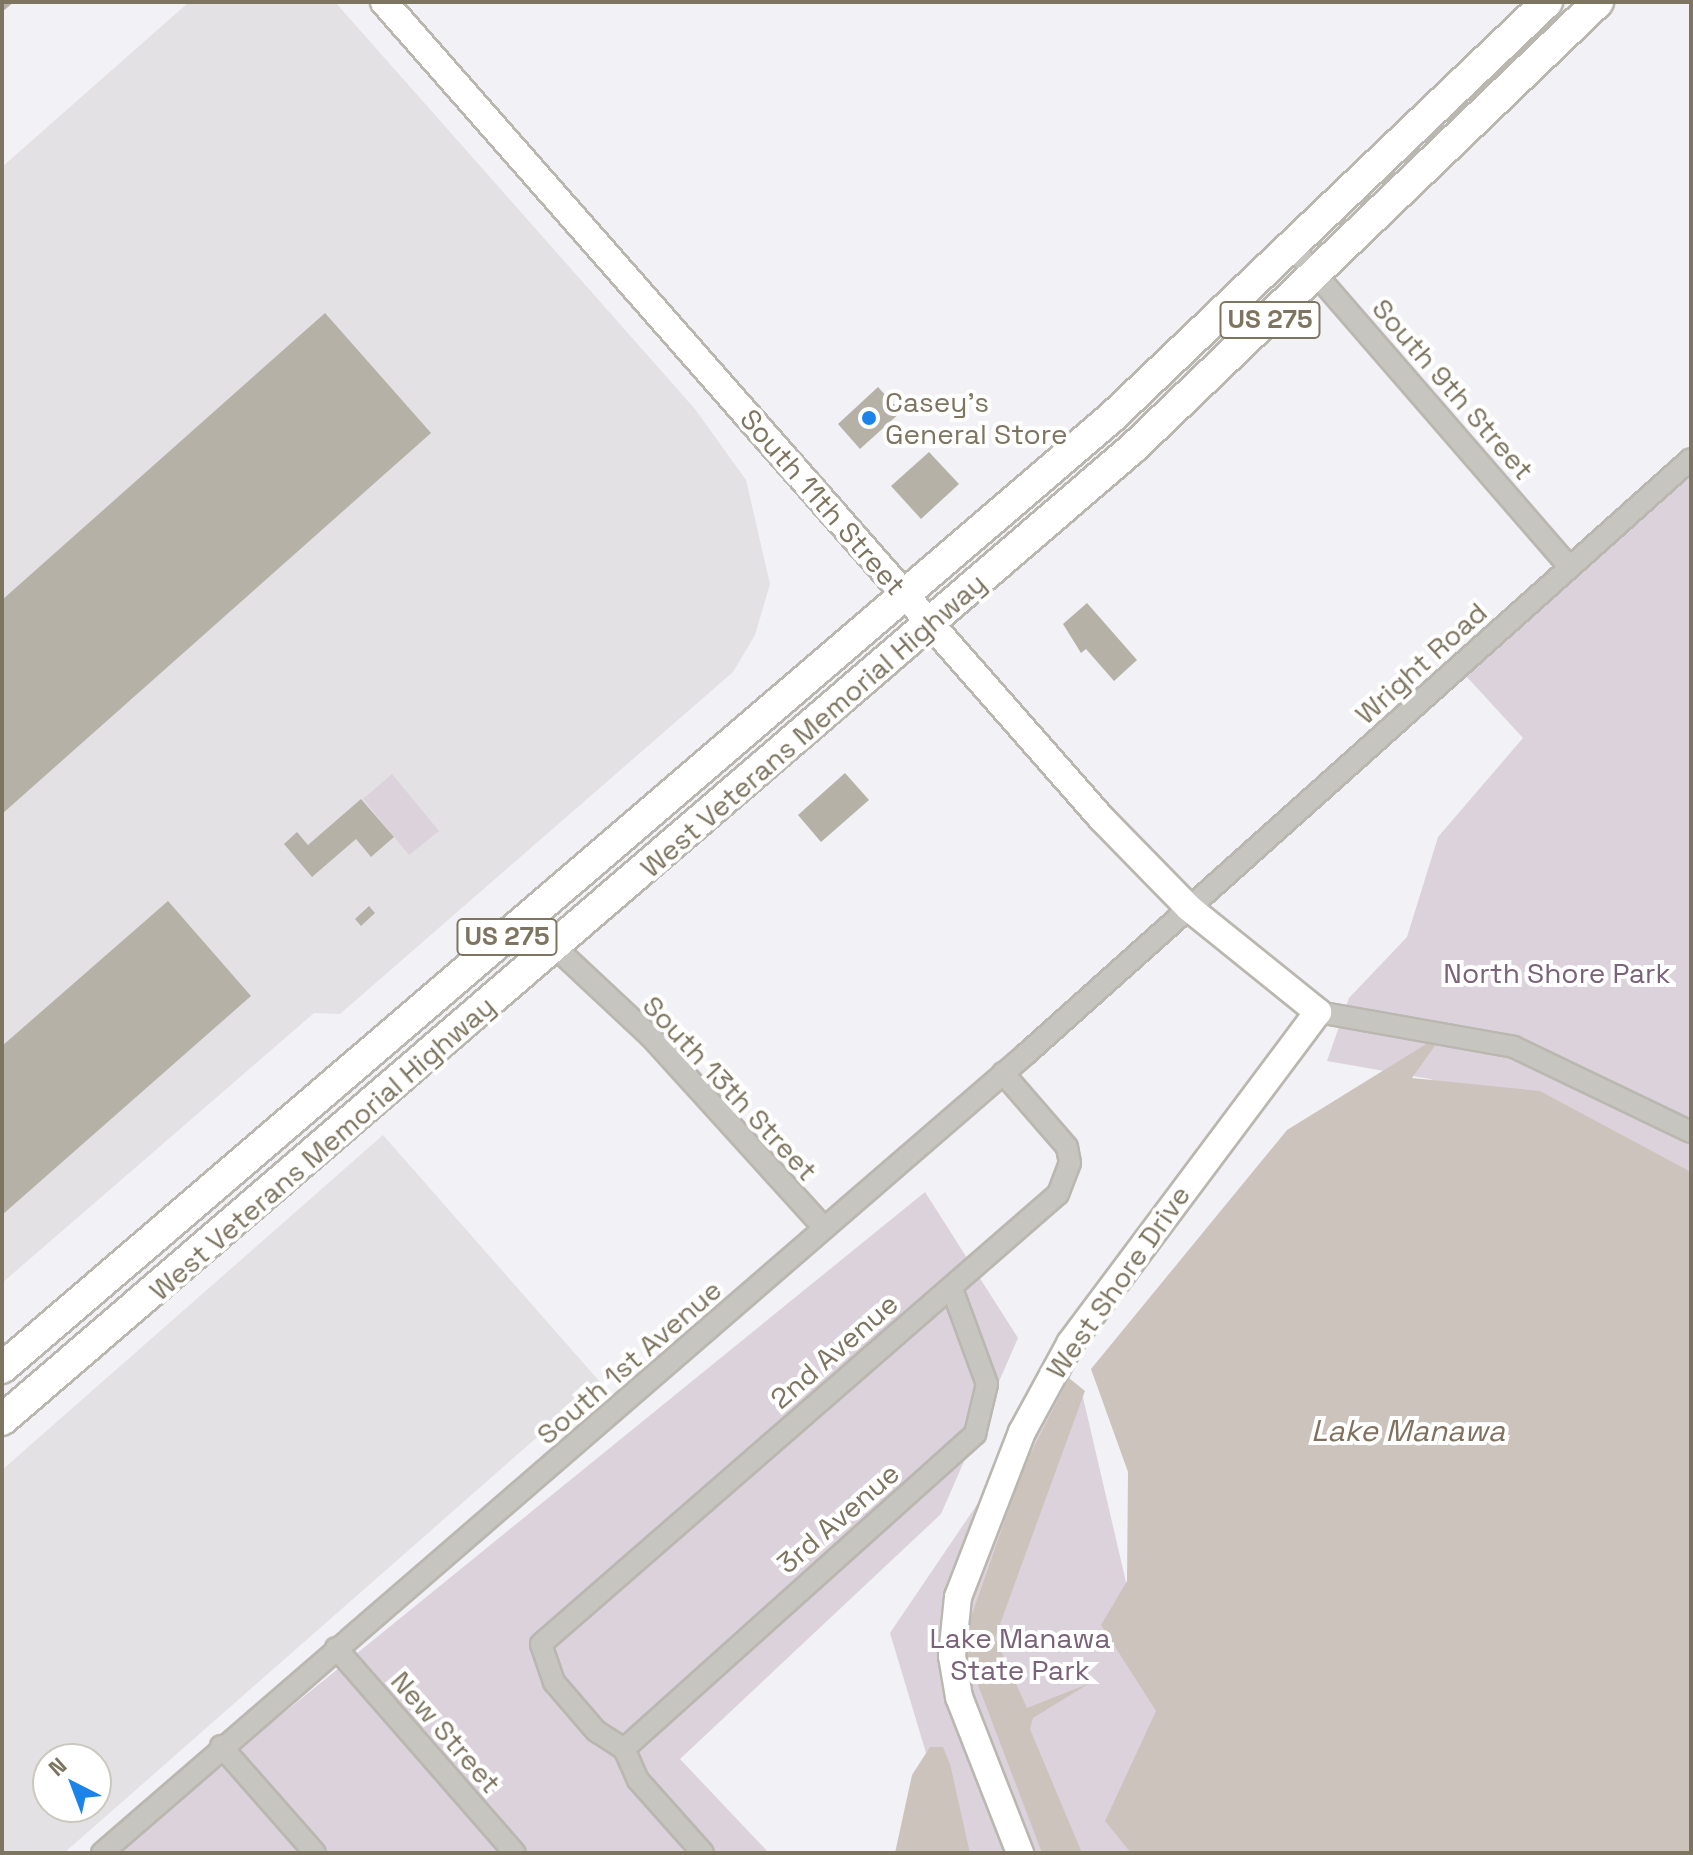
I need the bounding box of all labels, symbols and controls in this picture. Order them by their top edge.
street label: South 9th Street [1365,292,1541,486]
road number: US 275 [1218,298,1322,342]
place label: Casey's General Store [885,385,1068,451]
street label: South 11th Street [733,402,913,602]
marker: Casey's General Store [860,409,878,427]
street label: West Veterans Memorial Highway [633,566,993,884]
street label: Wright Road [1348,595,1494,731]
road number: US 275 [455,915,559,959]
park label: North Shore Park [1443,956,1671,990]
street label: West Veterans Memorial Highway [142,989,502,1307]
street label: South 13th Street [636,989,824,1187]
street label: West Shore Drive [1039,1179,1197,1385]
street label: South 1st Avenue [530,1273,728,1451]
street label: 2nd Avenue [763,1286,905,1416]
water label: Lake Manawa [1311,1413,1505,1449]
street label: 3rd Avenue [770,1456,906,1580]
park label: Lake Manawa State Park [929,1621,1111,1687]
street label: New Street [384,1664,508,1800]
north arrow [32,1743,112,1823]
text: N [42,1751,72,1782]

